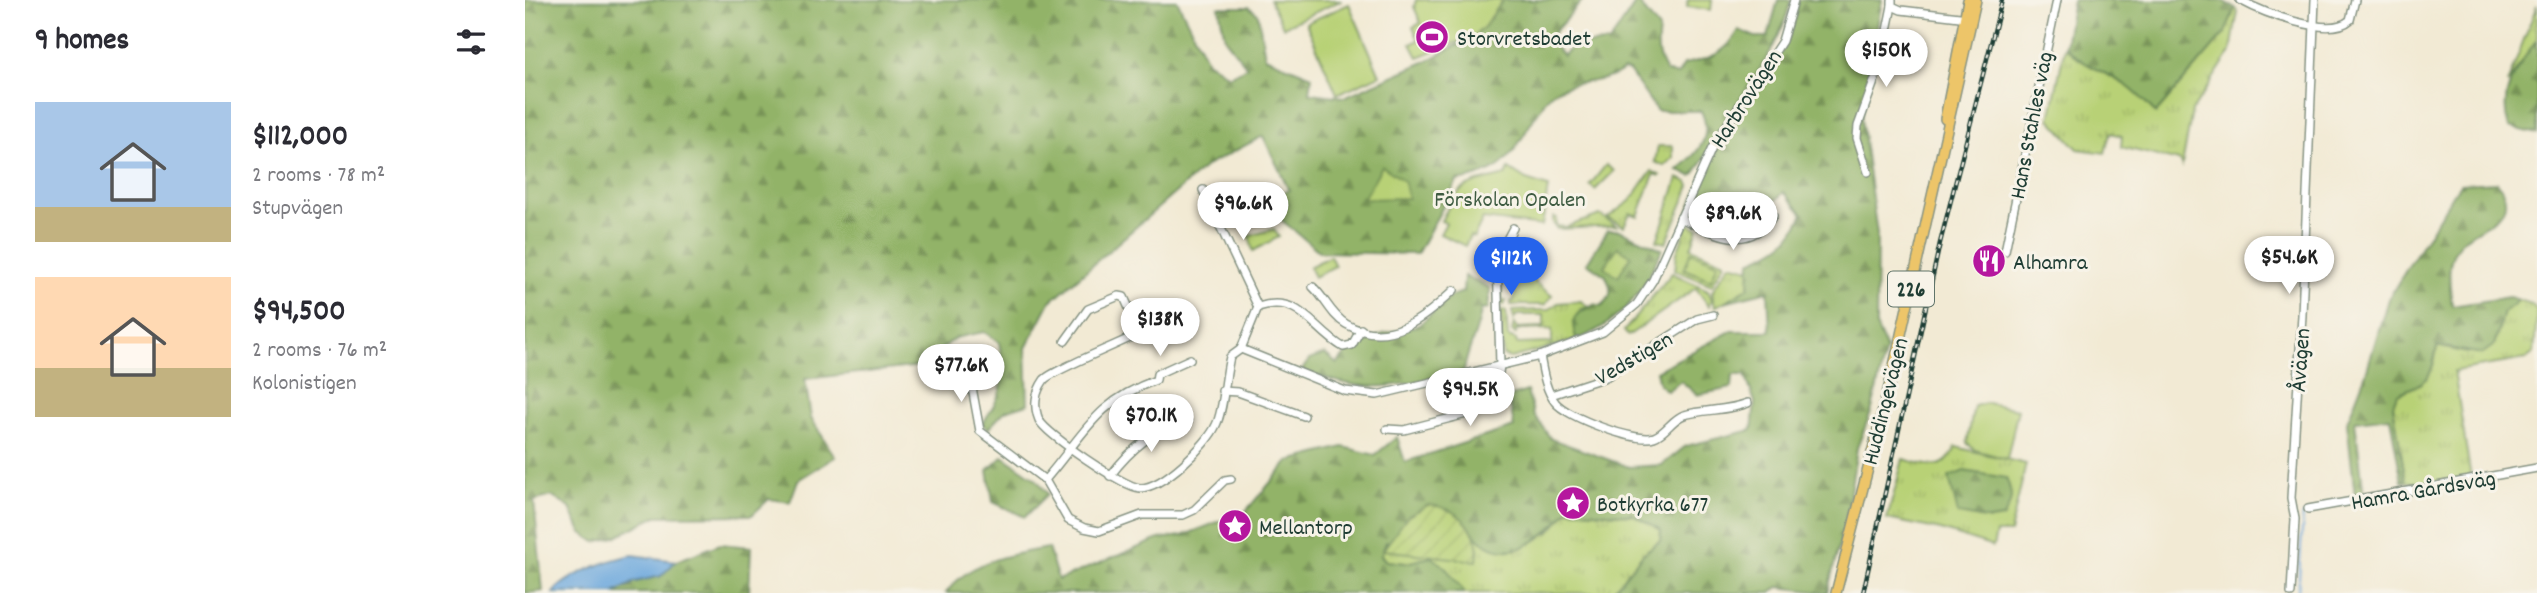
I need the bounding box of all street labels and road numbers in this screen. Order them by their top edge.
street label: Harbrovägen [1704,44,1792,156]
street label: Hans Stahles väg [2003,49,2064,202]
road number: 226 [1888,272,1934,306]
street label: Vedstigen [1590,324,1680,396]
street label: Åvägen [2284,327,2321,393]
street label: Huddingevägen [1856,335,1919,469]
street label: Hamra Gårdsväg [2349,464,2498,521]

